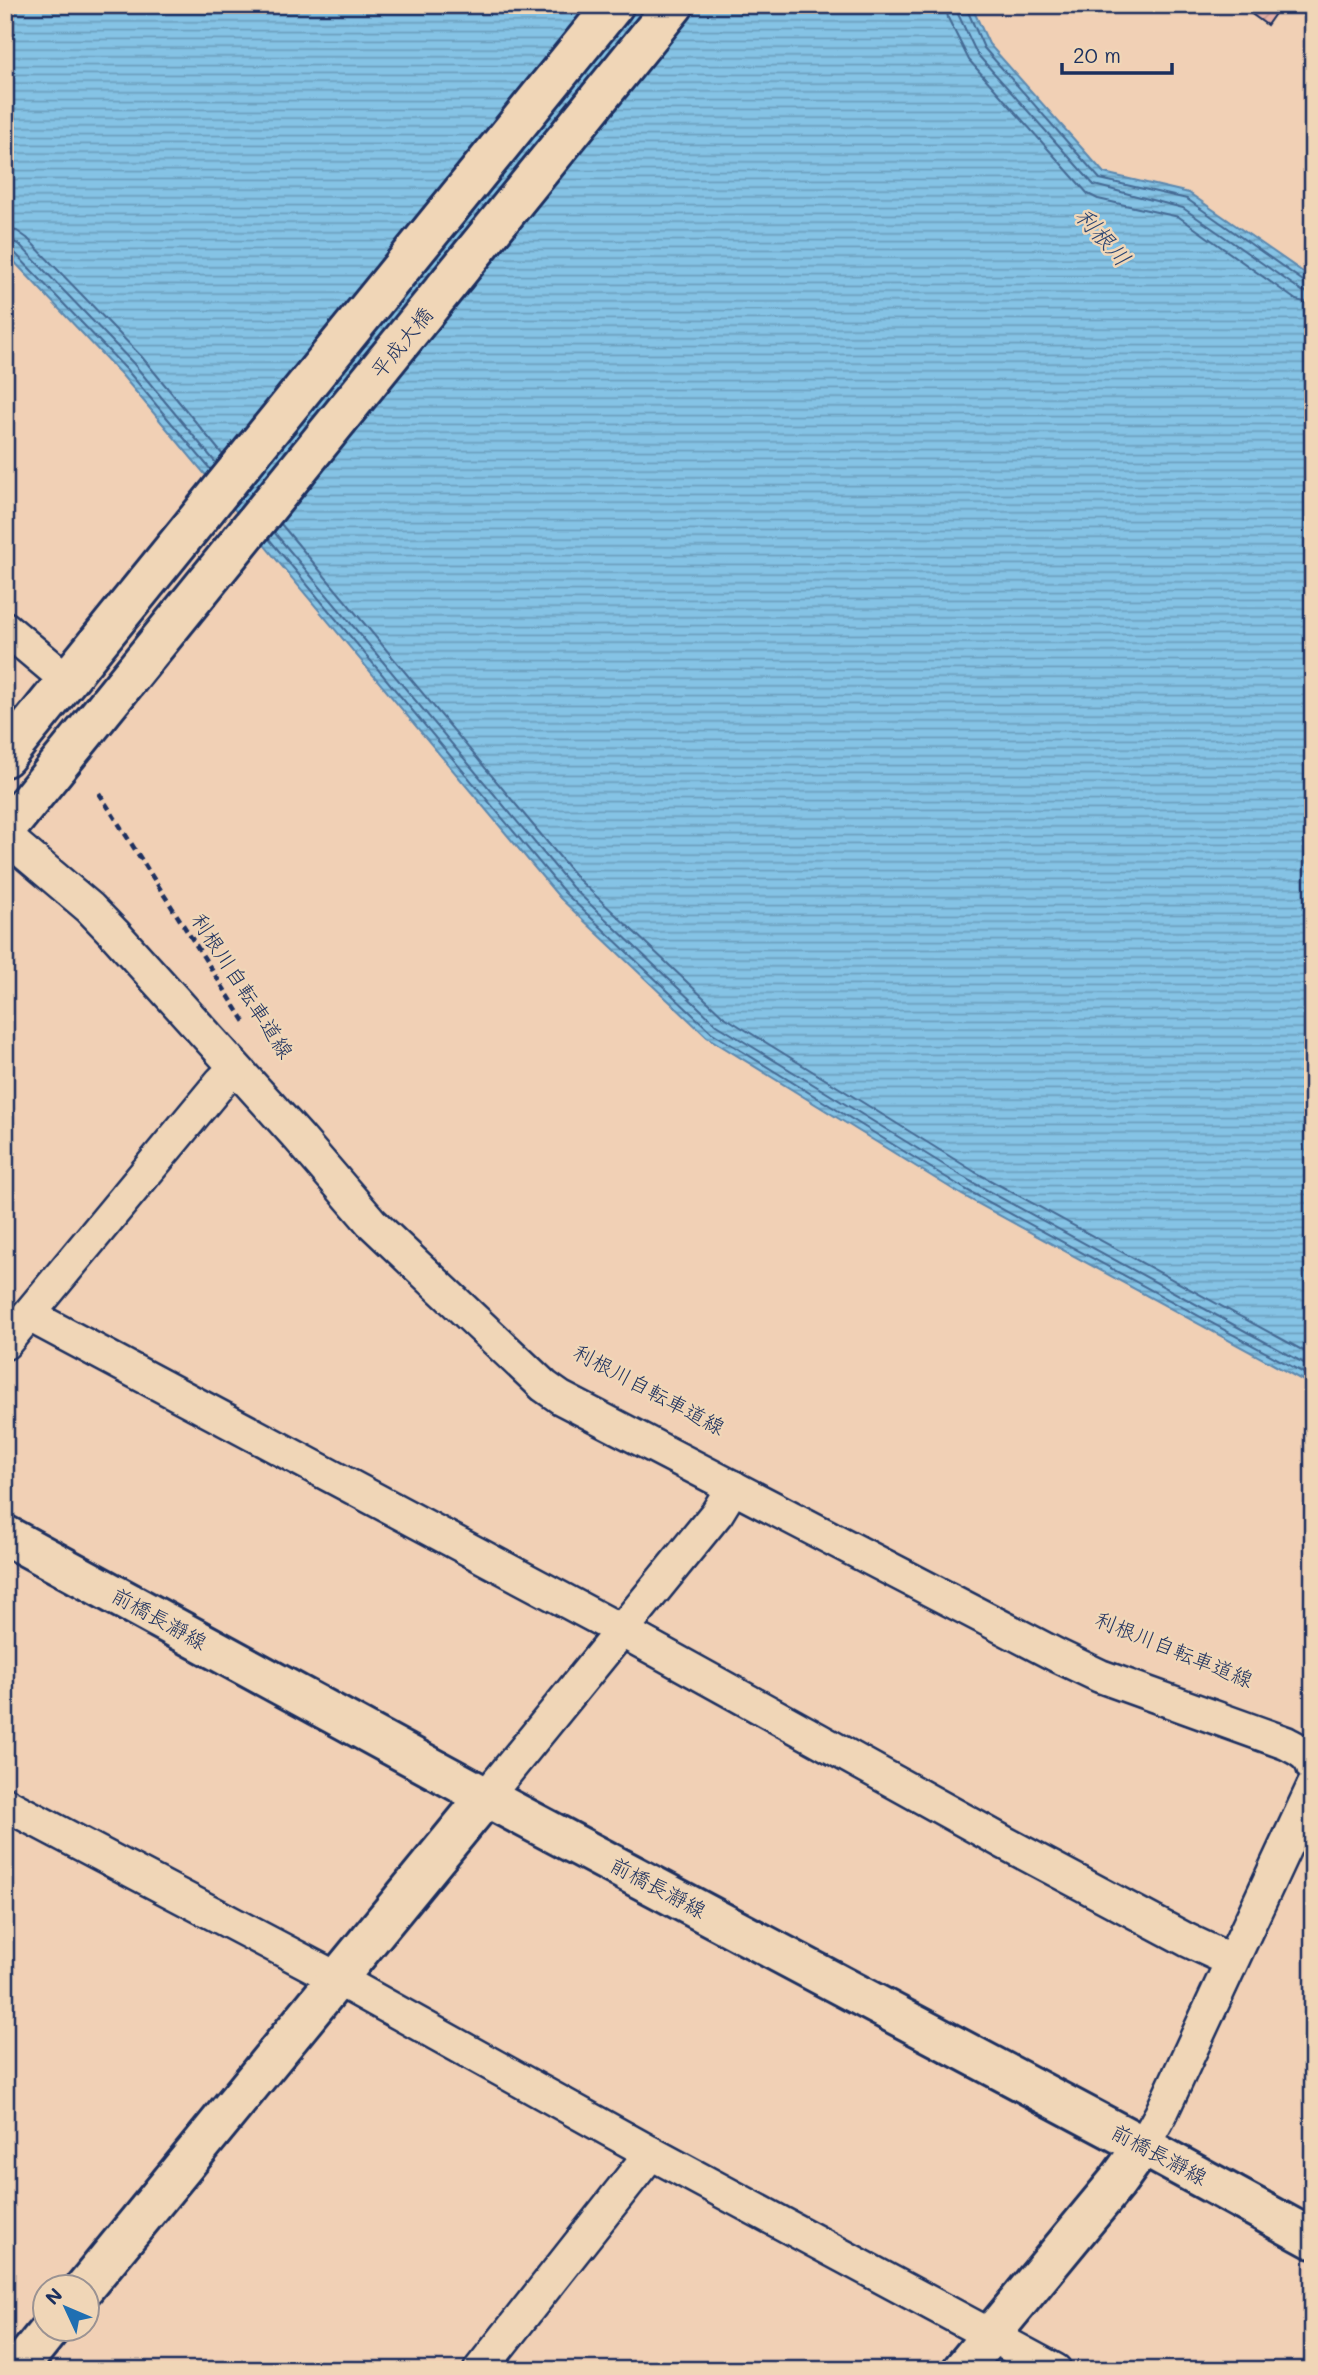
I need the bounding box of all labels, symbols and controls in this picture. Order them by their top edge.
scale bar [1062,32,1173,76]
text: 20 m [1073,41,1121,68]
water label: 利根川 [1070,201,1138,272]
street label: 平成大橋 [364,301,438,383]
street label: 利根川自転車道線 [186,907,300,1063]
street label: 利根川自転車道線 [569,1337,730,1440]
street label: 前橋長瀞線 [107,1580,212,1655]
street label: 利根川自転車道線 [1092,1605,1258,1693]
street label: 前橋長瀞線 [606,1850,711,1923]
street label: 前橋長瀞線 [1107,2117,1212,2190]
north arrow [32,2274,102,2344]
text: N [39,2282,67,2310]

